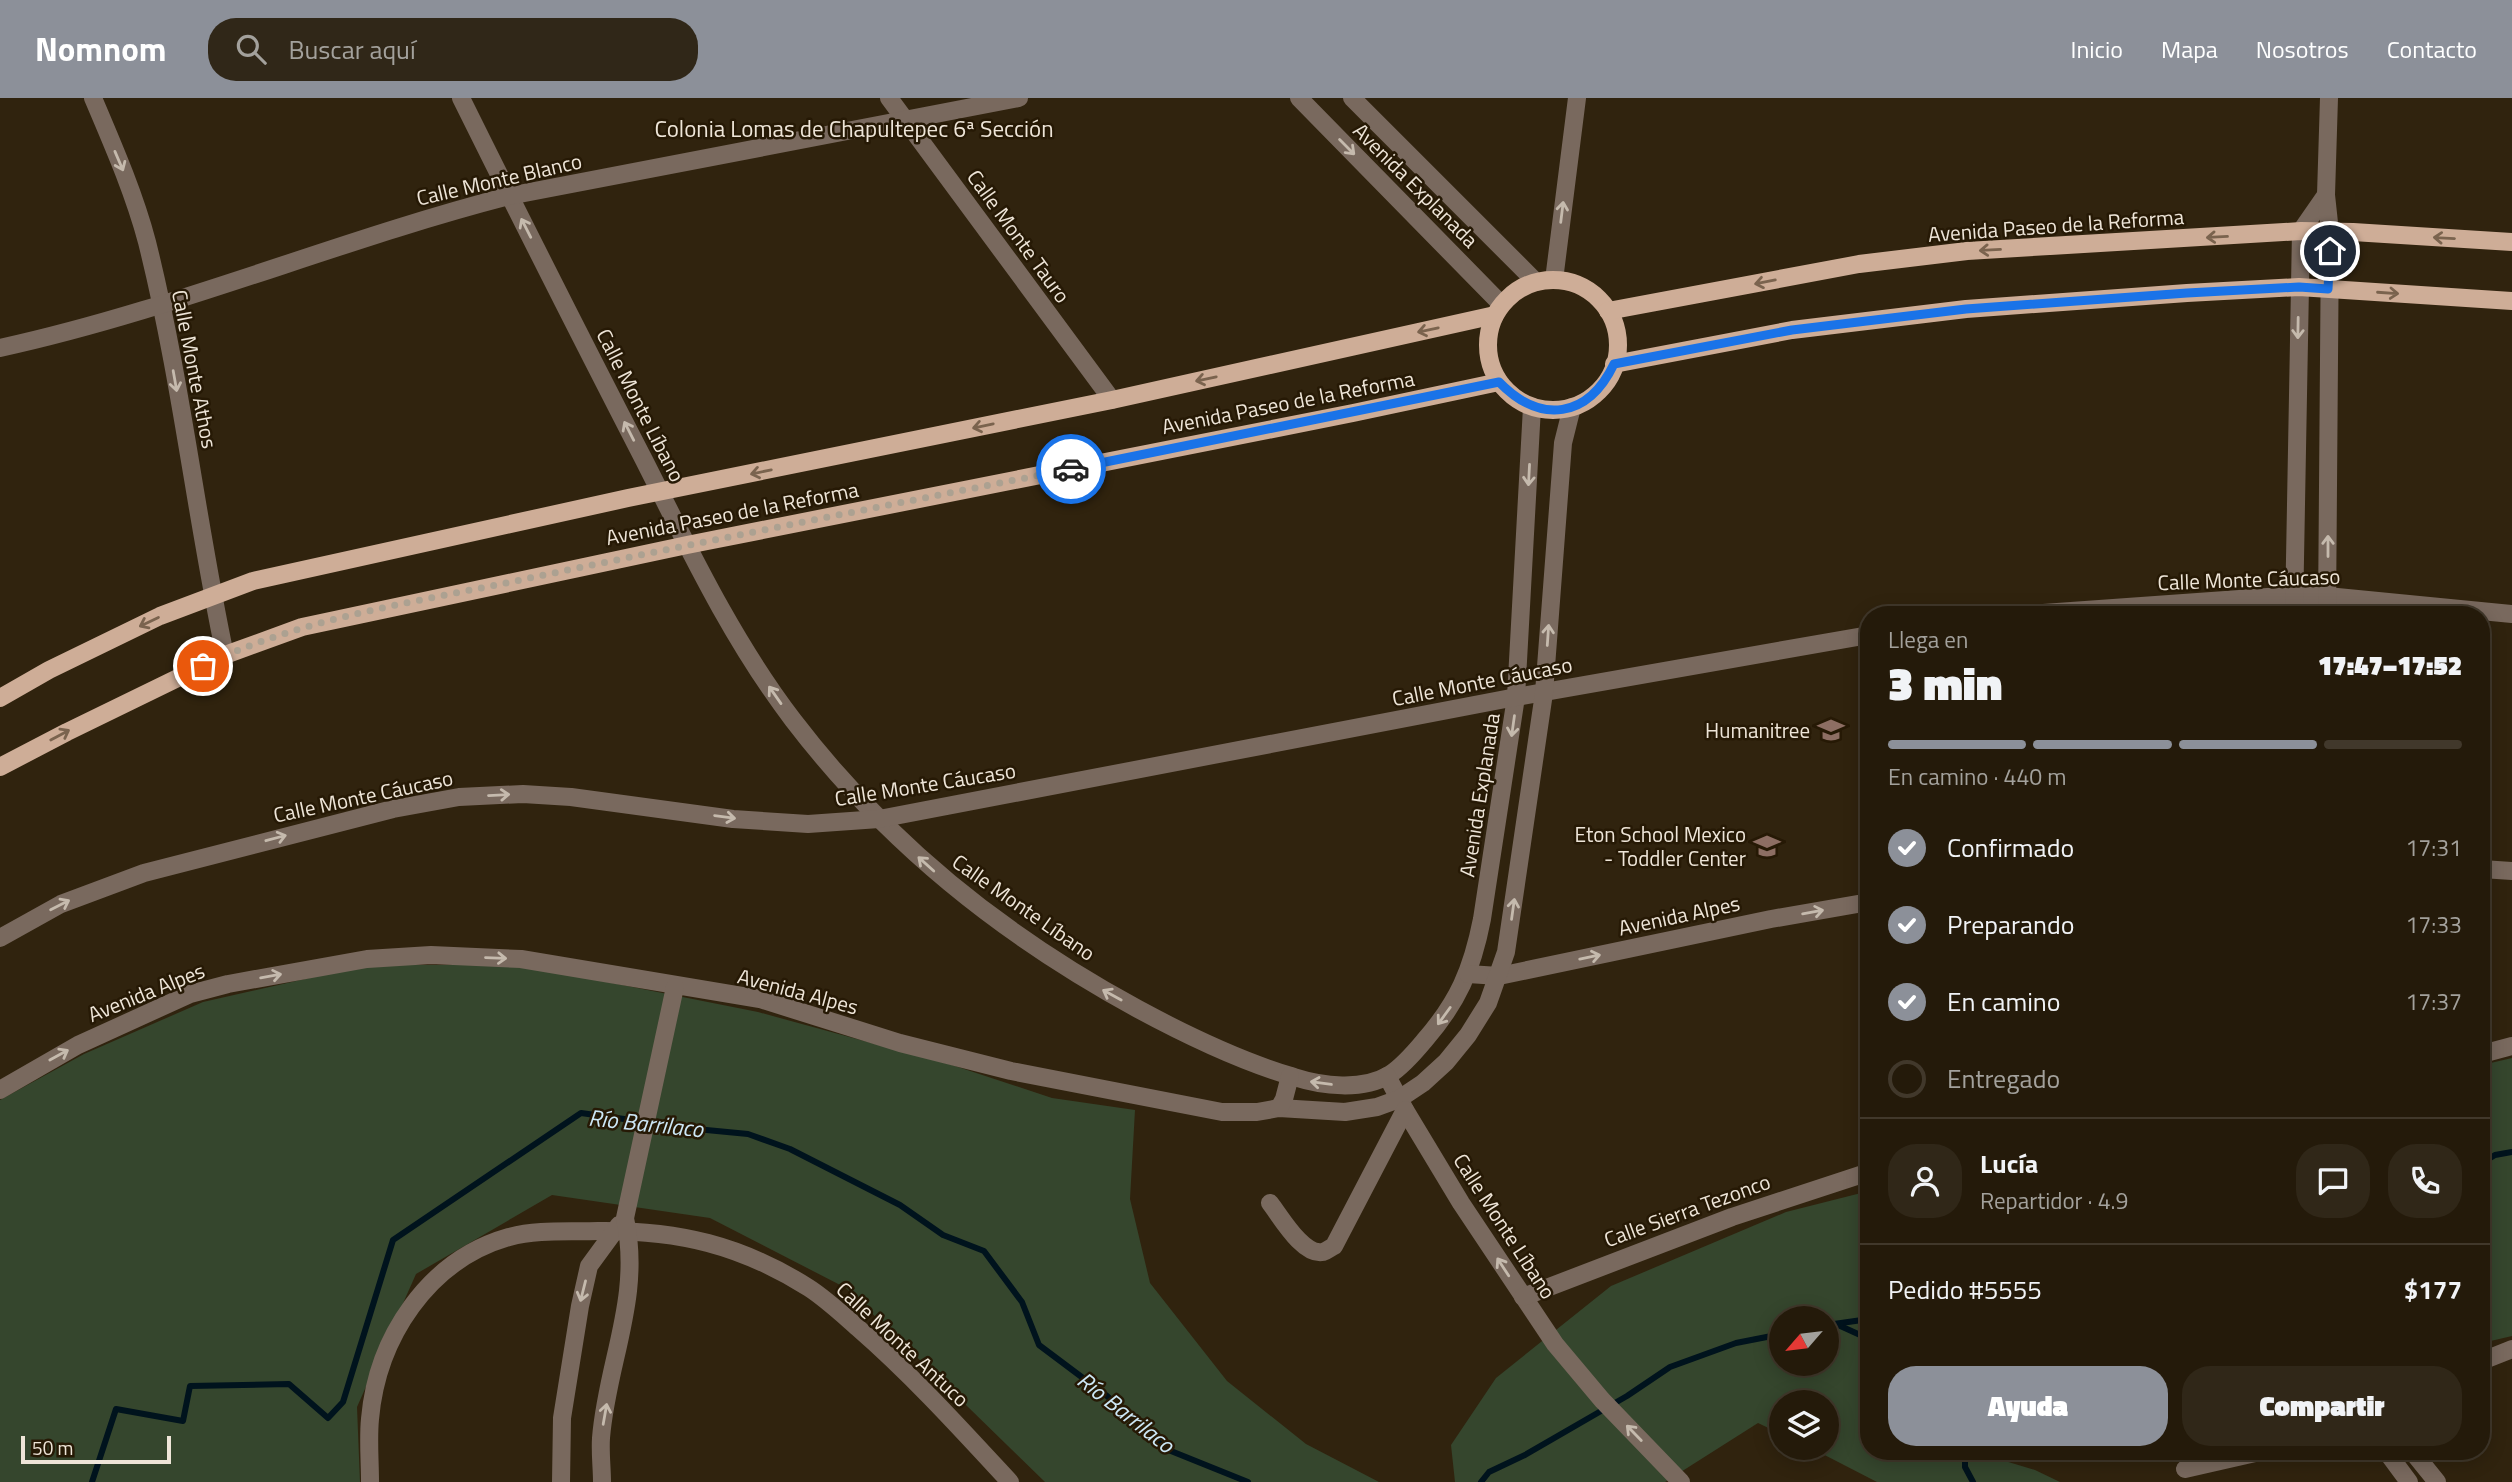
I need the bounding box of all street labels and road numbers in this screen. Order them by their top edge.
street label: Avenida Explanada [1346,115,1486,255]
street label: Calle Monte Blanco [413,144,585,214]
street label: Calle Monte Tauro [960,163,1078,309]
street label: Avenida Paseo de la Reforma [1927,200,2186,250]
street label: Calle Monte Athos [164,287,226,451]
street label: Calle Monte Líbano [589,323,693,487]
street label: Avenida Paseo de la Reforma [1159,362,1417,442]
street label: Avenida Paseo de la Reforma [603,473,861,553]
street label: Calle Monte Cáucaso [2157,560,2341,598]
street label: Calle Monte Cáucaso [1389,648,1575,714]
street label: Avenida Explanada [1450,710,1508,879]
street label: Calle Monte Cáucaso [832,754,1018,814]
street label: Calle Monte Cáucaso [270,761,456,831]
street label: Calle Monte Líbano [946,846,1102,968]
street label: Avenida Alpes [1615,887,1743,943]
street label: Avenida Alpes [83,954,209,1030]
street label: Avenida Alpes [734,960,862,1022]
street label: Calle Monte Líbano [1446,1147,1564,1305]
street label: Calle Sierra Tezonco [1599,1165,1775,1255]
street label: Calle Monte Antuco [829,1274,977,1414]

